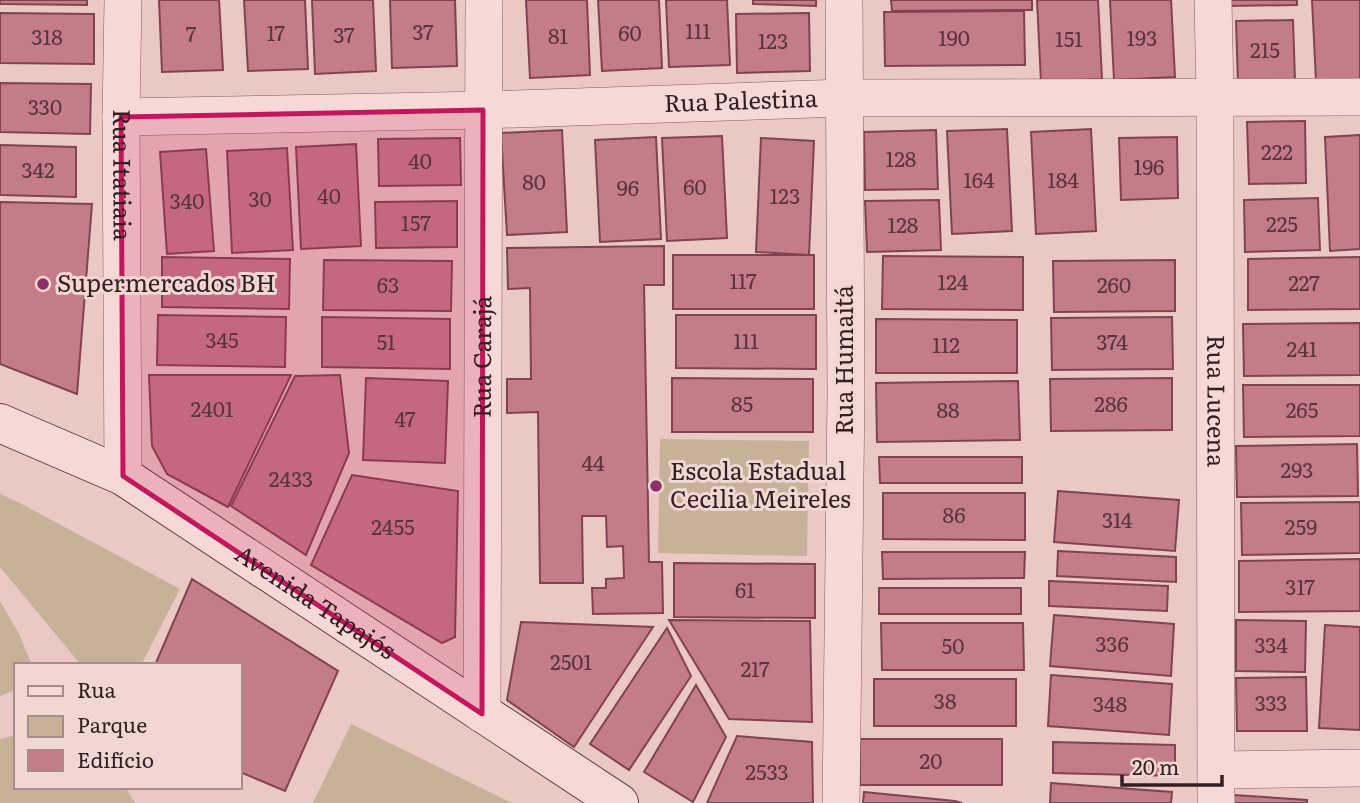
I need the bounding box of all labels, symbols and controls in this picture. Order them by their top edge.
house number: 111 [685,14,711,45]
house number: 37 [412,15,434,46]
house number: 17 [267,16,286,47]
house number: 60 [618,16,642,47]
house number: 7 [186,17,197,48]
house number: 37 [333,18,355,49]
house number: 81 [548,19,569,50]
house number: 318 [31,20,63,51]
house number: 190 [938,21,970,52]
house number: 193 [1127,21,1157,52]
house number: 151 [1055,22,1083,53]
house number: 123 [758,24,788,55]
house number: 215 [1250,33,1280,64]
street label: Rua Palestina [663,79,818,119]
house number: 330 [28,90,62,121]
street label: Rua Itatiaia [106,109,142,241]
house number: 222 [1261,135,1293,166]
house number: 128 [886,142,916,173]
house number: 40 [408,144,432,175]
house number: 196 [1134,150,1164,181]
house number: 342 [21,153,55,184]
house number: 164 [963,163,995,194]
house number: 184 [1047,163,1079,194]
house number: 80 [522,165,546,196]
house number: 60 [683,170,707,201]
house number: 96 [617,171,639,202]
house number: 40 [317,179,341,210]
house number: 123 [770,179,800,210]
house number: 30 [248,182,272,213]
house number: 340 [170,184,205,215]
house number: 157 [401,206,431,237]
house number: 225 [1266,207,1298,238]
house number: 128 [888,208,918,239]
place label: Supermercados BH [57,264,276,299]
house number: 117 [729,264,757,295]
house number: 124 [938,265,969,296]
house number: 227 [1288,266,1320,297]
house number: 63 [377,268,399,299]
house number: 260 [1097,268,1131,299]
marker: Supermercados BH [35,276,51,292]
street label: Rua Humaitá [825,285,860,435]
street label: Rua Carajá [463,296,498,418]
house number: 345 [205,323,239,354]
house number: 111 [733,324,759,355]
house number: 51 [376,325,396,356]
house number: 374 [1096,325,1128,356]
house number: 112 [932,328,960,359]
house number: 241 [1287,332,1318,363]
street label: Rua Lucena [1200,335,1236,467]
house number: 85 [731,387,753,418]
house number: 286 [1094,387,1128,418]
house number: 2401 [191,392,234,423]
house number: 88 [936,393,960,424]
house number: 265 [1286,393,1318,424]
house number: 47 [394,402,416,433]
house number: 44 [581,446,605,477]
place label: Escola Estadual Cecilia Meireles [670,452,851,515]
house number: 293 [1280,453,1314,484]
house number: 2433 [269,462,313,493]
marker: Escola Estadual Cecilia Meireles [648,478,664,494]
house number: 86 [943,498,965,529]
house number: 314 [1102,503,1133,534]
house number: 2455 [371,510,415,541]
house number: 259 [1285,510,1317,541]
street label: Avenida Tapajós [229,535,404,666]
house number: 317 [1285,570,1315,601]
house number: 61 [735,573,755,604]
house number: 336 [1095,627,1129,658]
house number: 334 [1254,628,1288,659]
house number: 50 [942,629,964,660]
house number: 2501 [550,645,592,676]
house number: 217 [740,652,770,683]
legend [14,663,242,789]
text: Rua [77,673,117,704]
house number: 38 [934,684,956,715]
house number: 333 [1255,686,1287,717]
house number: 348 [1093,687,1127,718]
text: Parque [77,708,147,739]
text: Edifício [77,743,154,774]
house number: 20 [920,744,942,775]
scale bar [1122,744,1222,788]
text: 20 m [1132,750,1179,781]
house number: 2533 [745,755,789,786]

